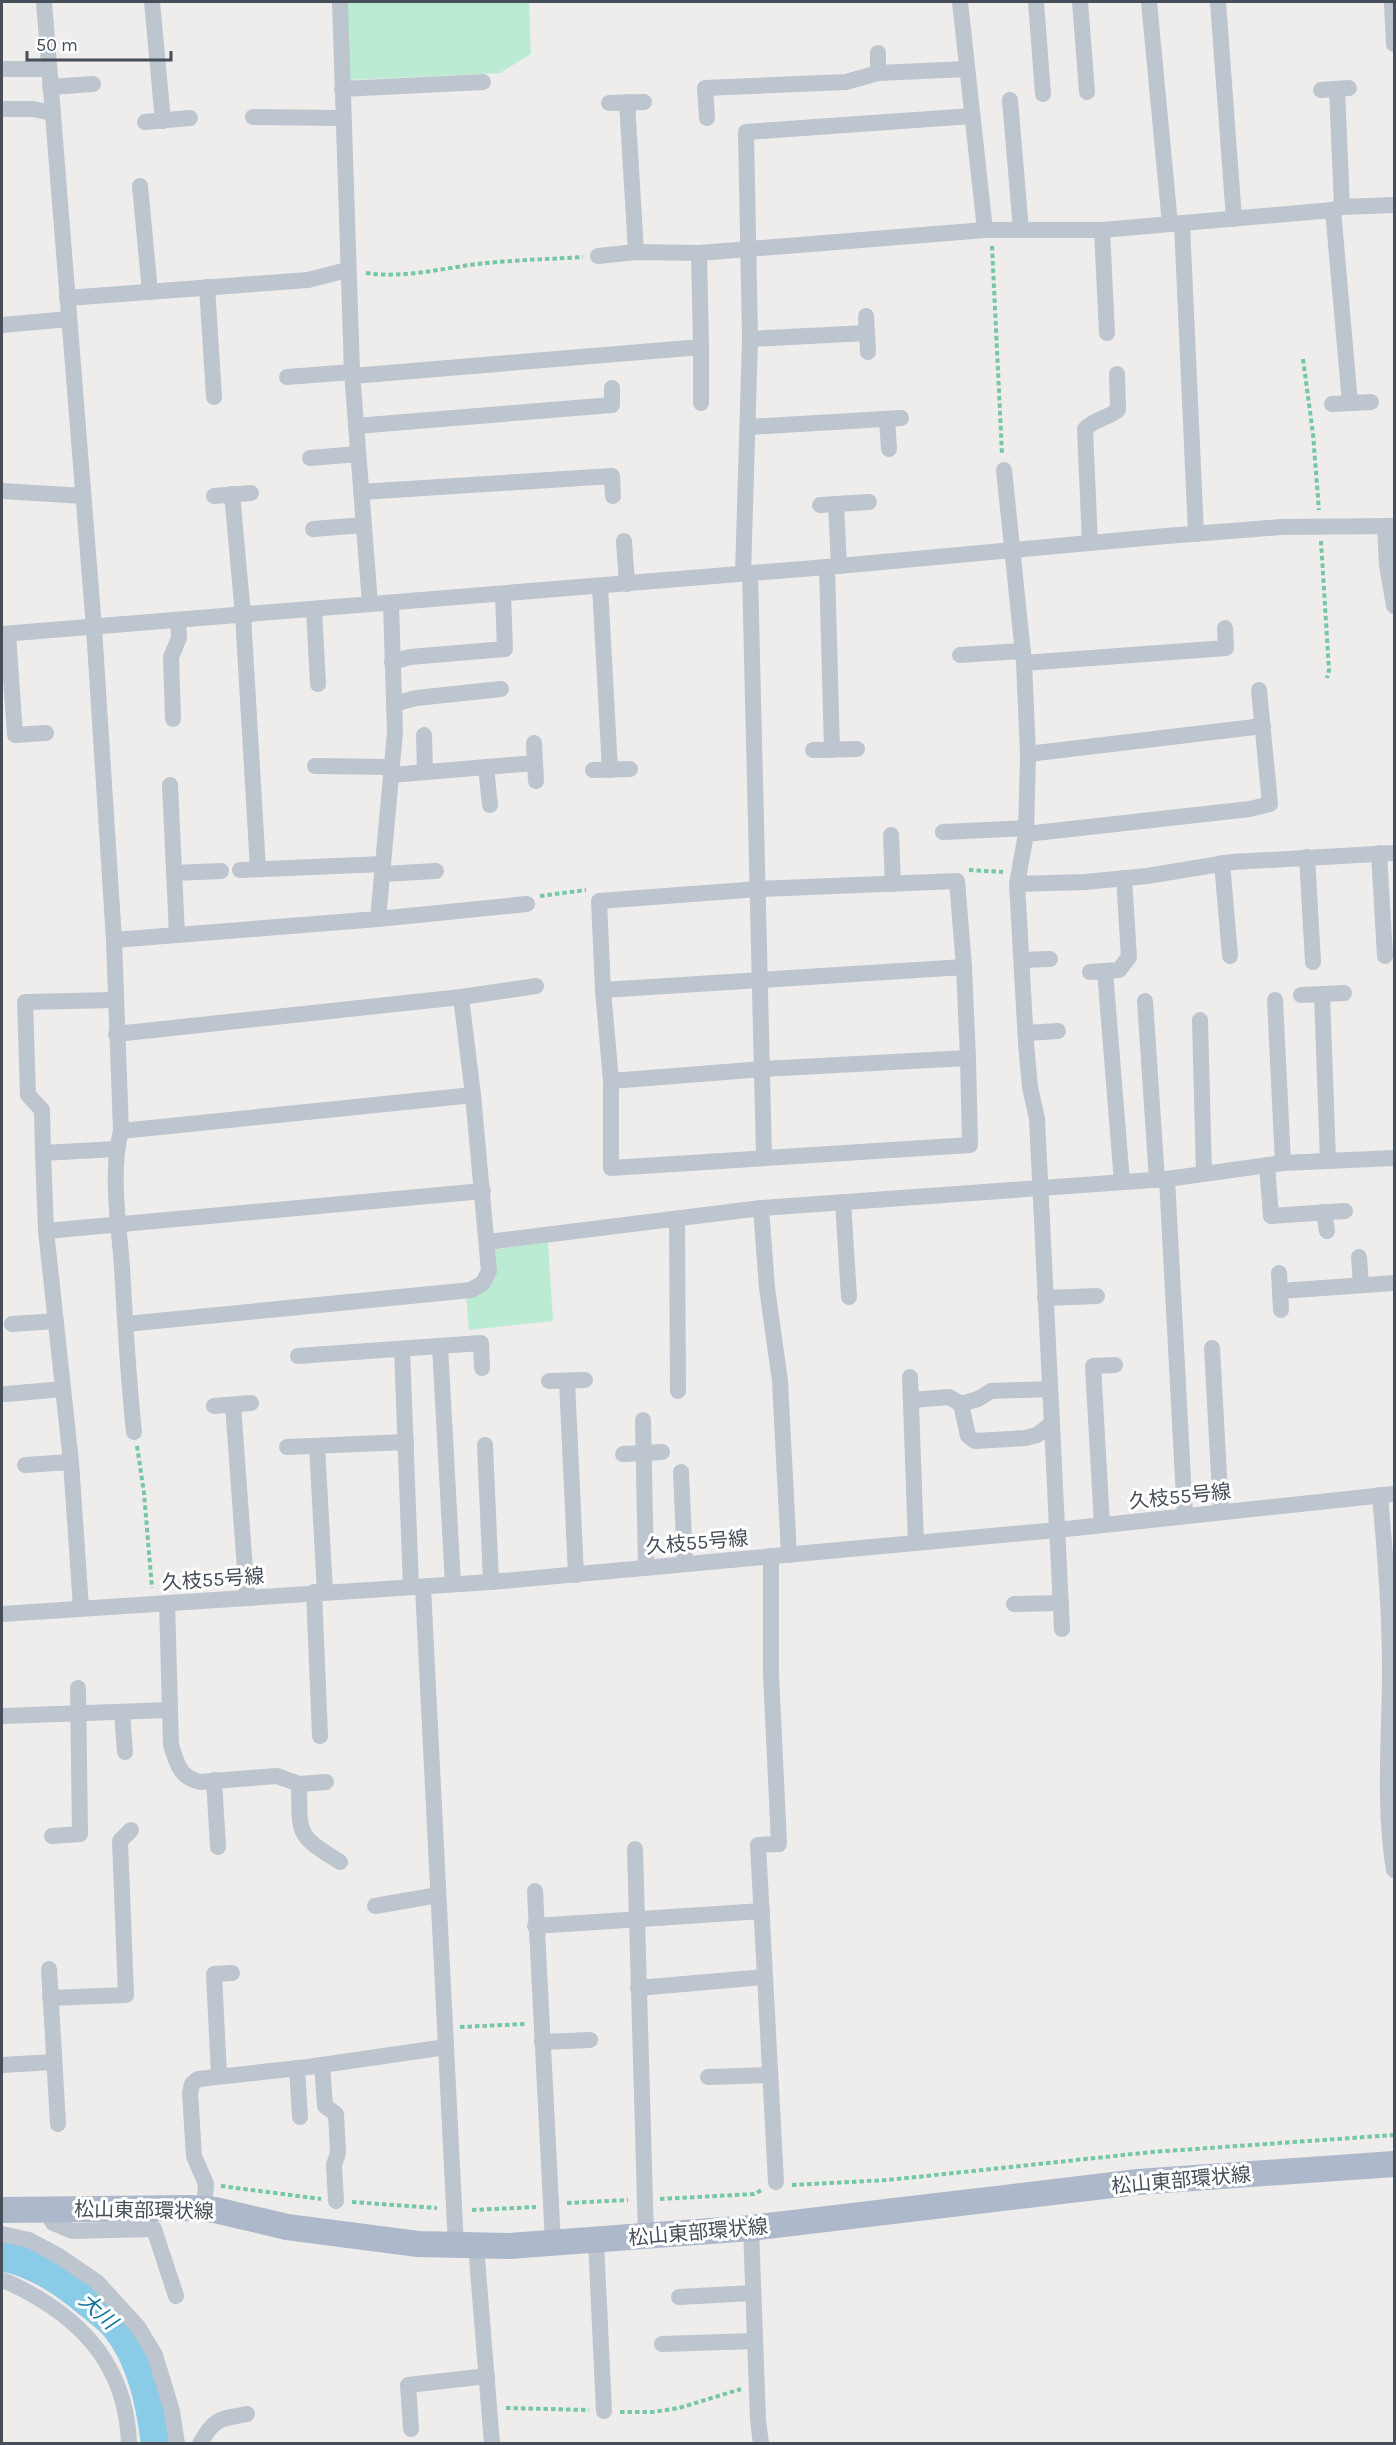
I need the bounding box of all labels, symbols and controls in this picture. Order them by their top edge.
scale bar [27,24,171,62]
text: 50 m [36,34,78,56]
street label: 久枝55号線 [1128,1480,1232,1513]
street label: 久枝55号線 [645,1527,749,1558]
street label: 久枝55号線 [161,1564,265,1595]
street label: 松山東部環状線 [1110,2163,1252,2198]
street label: 松山東部環状線 [74,2198,214,2223]
street label: 松山東部環状線 [627,2215,769,2250]
water label: 大川 [74,2288,123,2335]

